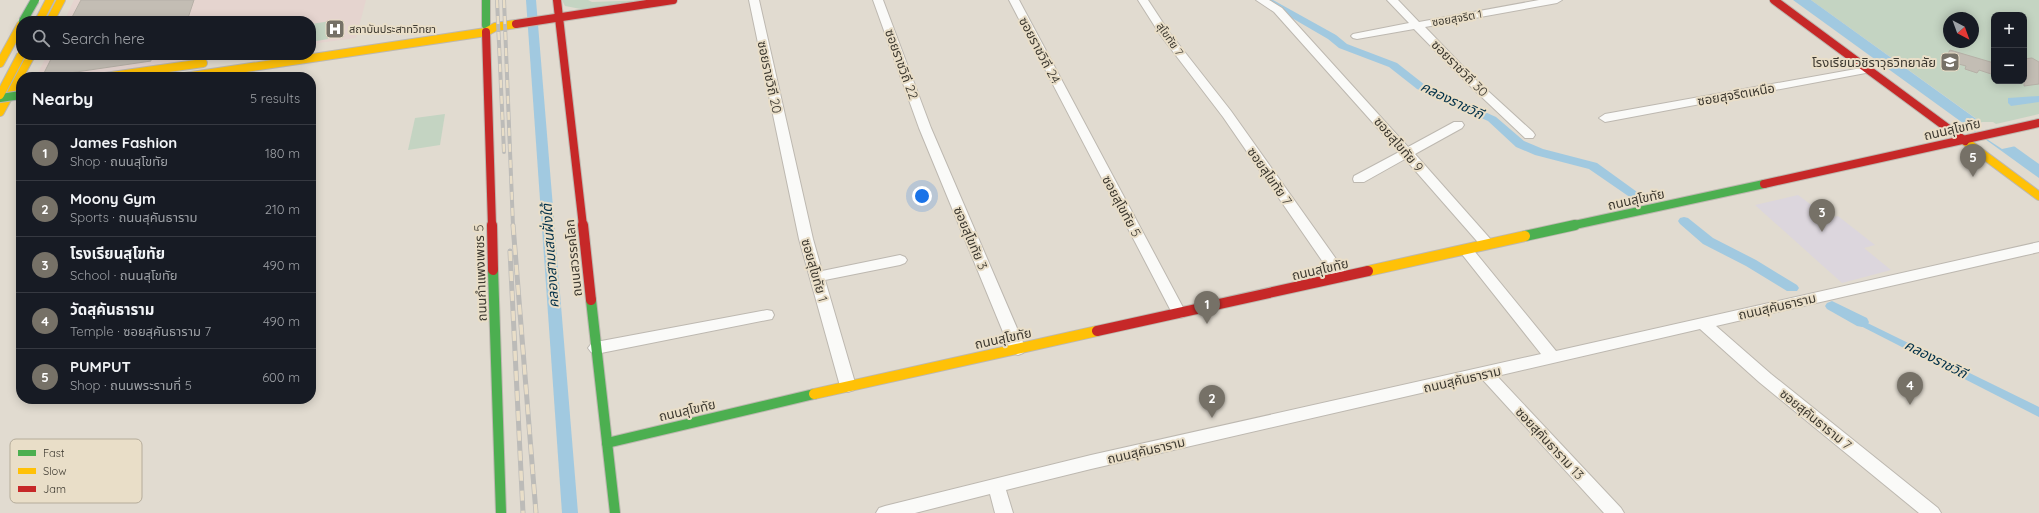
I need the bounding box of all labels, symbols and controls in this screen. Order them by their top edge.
street label: ซอยสุจริต 1 [1431,7,1483,29]
north arrow [1943,12,1979,48]
map controls [1991,12,2027,84]
button: + [1991,12,2027,48]
street label: ซอยราชวิถี 24 [1016,14,1064,86]
search box [16,16,316,60]
hospital icon: สถาบันประสาทวิทยา [324,18,346,40]
street label: สุโขทัย 7 [1154,20,1187,59]
place label: สถาบันประสาทวิทยา [349,22,436,36]
icon: search [30,27,52,49]
street label: ซอยราชวิถี 22 [882,27,922,101]
text: Search here [62,29,145,48]
street label: ซอยราชวิถี 30 [1428,36,1492,100]
street label: ซอยราชวิถี 20 [754,39,786,115]
button: − [1991,48,2027,84]
school or university icon: โรงเรียนวชิราวุธวิทยาลัย [1939,51,1961,73]
place label: โรงเรียนวชิราวุธวิทยาลัย [1812,54,1936,70]
water label: คลองราชวิถี [1418,77,1488,124]
street label: ซอยสุจริตเหนือ [1696,79,1776,109]
text: Nearby [32,88,93,109]
text: 5 results [250,90,300,106]
street label: ซอยสุโขทัย 9 [1371,113,1427,175]
street label: ถนนสุโขทัย [1922,115,1982,143]
text: James Fashion [70,133,177,152]
street label: ซอยสุโขทัย 7 [1244,144,1296,208]
pin: 5 [1960,144,1986,177]
text: 1 [42,145,48,161]
text: 180 m [265,145,300,161]
text: Shop · ถนนสุโขทัย [70,153,168,169]
street label: ซอยสุโขทัย 5 [1099,173,1145,239]
street label: ถนนสุโขทัย [1606,185,1666,213]
your location [912,186,932,206]
text: Moony Gym [70,189,156,208]
pin: 3 [1809,199,1835,232]
text: 2 [41,201,49,217]
text: 210 m [265,201,300,217]
water label: คลองสามเสนฝั่งใต้ [537,201,563,309]
street label: ซอยสุโขทัย 3 [951,204,991,272]
text: Sports · ถนนสุคันธาราม [70,209,198,225]
street label: ถนนสวรรคโลก [561,219,585,297]
street label: ถนนกำแพงเพชร 5 [470,224,490,322]
street label: ซอยสุโขทัย 1 [798,237,832,303]
text: โรงเรียนสุโขทัย [70,244,165,263]
street label: ถนนสุโขทัย [1290,255,1350,283]
text: 3 [42,257,48,273]
text: 490 m [263,257,300,273]
text: School · ถนนสุโขทัย [70,267,178,283]
street label: ถนนสุคันธาราม [1737,289,1817,323]
pin: 1 [1194,291,1220,324]
text: วัดสุคันธาราม [70,300,155,319]
text: 4 [41,313,49,329]
text: 490 m [263,313,300,329]
text: Temple · ซอยสุคันธาราม 7 [70,323,211,339]
street label: ถนนสุโขทัย [973,324,1033,352]
water label: คลองราชวิถี [1902,336,1972,383]
text: PUMPUT [70,357,131,376]
street label: ถนนสุคันธาราม [1422,362,1502,396]
text: 5 [41,369,49,385]
text: 600 m [262,369,300,385]
pin: 4 [1897,372,1923,405]
text: Shop · ถนนพระรามที่ 5 [70,377,192,393]
pin: 2 [1199,385,1225,418]
street label: ซอยสุคันธาราม 7 [1777,385,1855,453]
street label: ถนนสุโขทัย [657,396,717,424]
street label: ซอยสุคันธาราม 13 [1512,404,1588,483]
street label: ถนนสุคันธาราม [1106,433,1186,467]
legend [10,439,142,503]
text: Fast [43,446,65,460]
text: Slow [43,464,67,478]
text: Jam [43,482,66,496]

